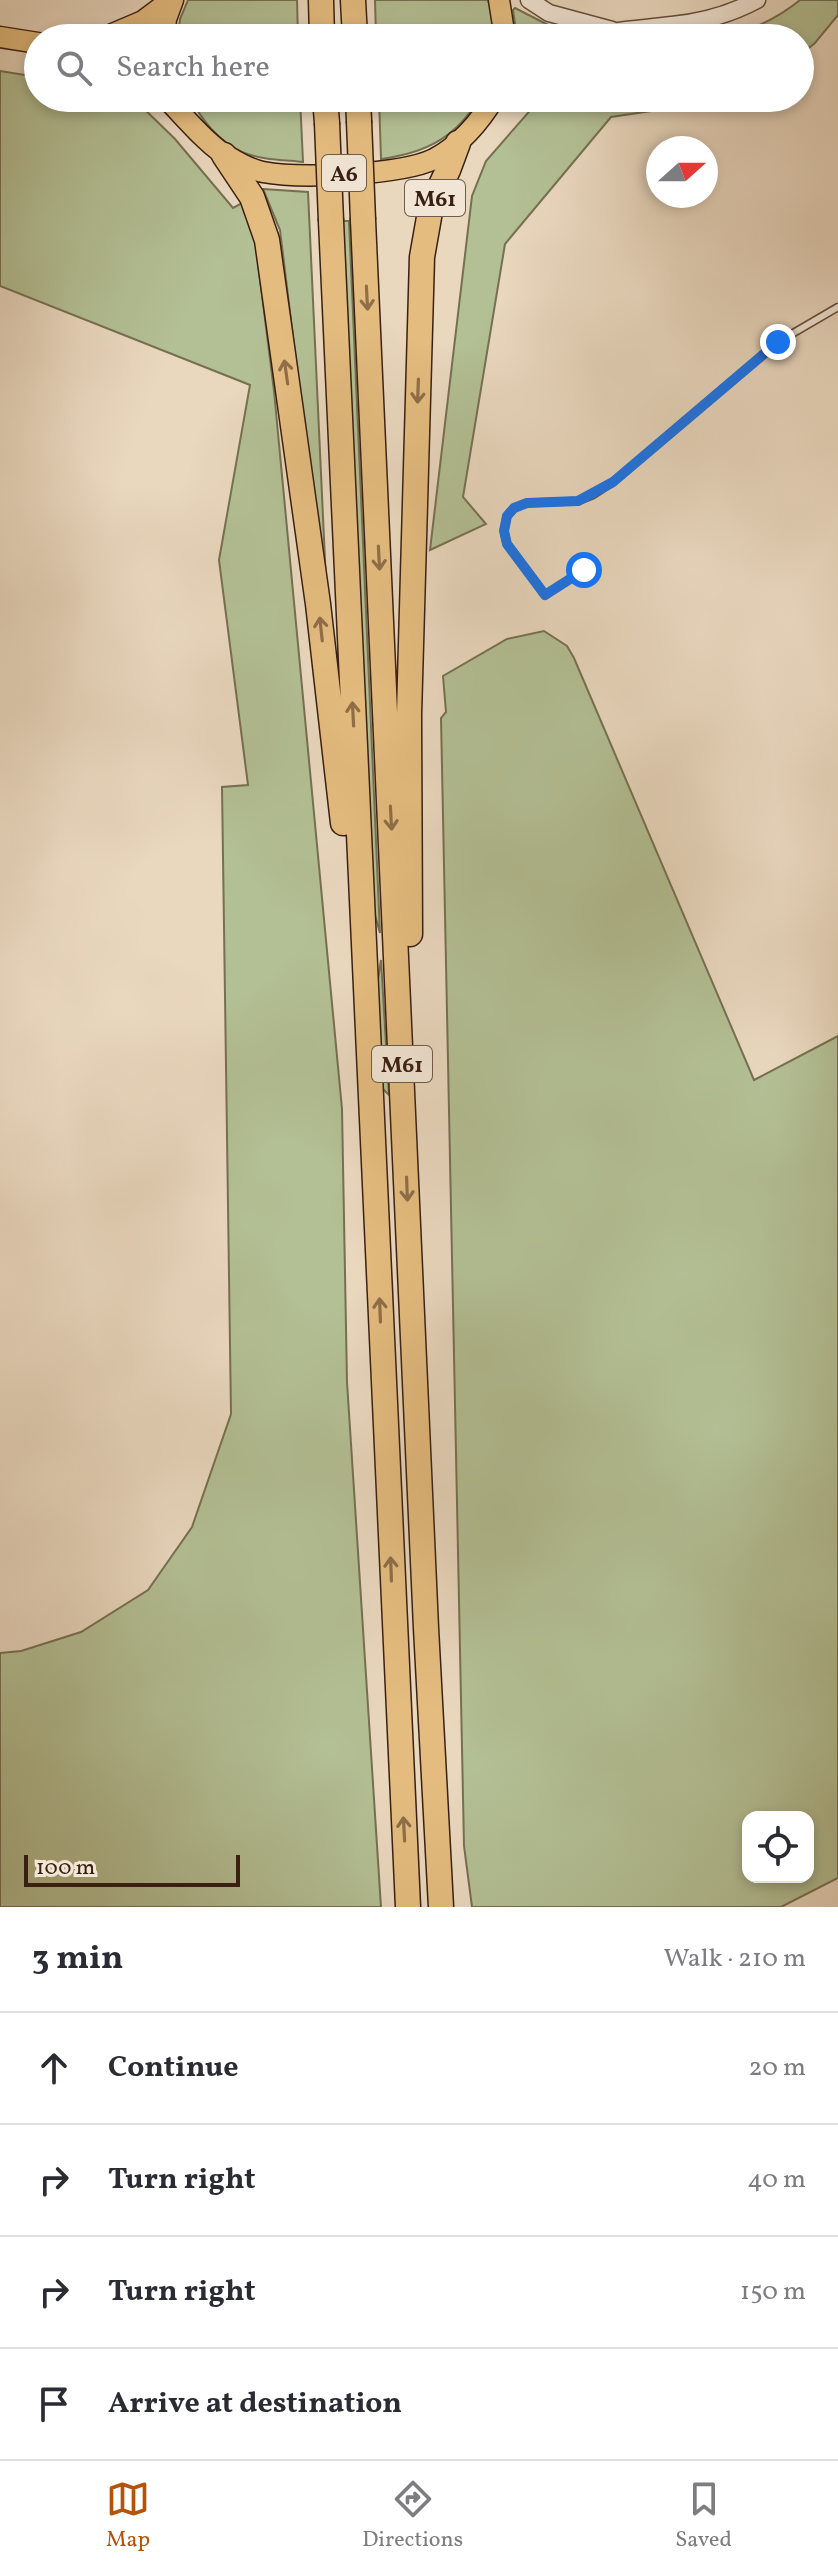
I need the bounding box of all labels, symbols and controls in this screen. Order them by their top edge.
search box [24,24,814,112]
icon: search [52,46,96,90]
text: Search here [116,47,270,89]
north arrow [646,136,718,208]
road number: A6 [322,155,366,191]
road number: M61 [405,180,465,216]
one-way arrow [360,284,375,311]
route end [760,324,796,360]
one-way arrow [278,359,293,385]
one-way arrow [410,377,425,404]
one-way arrow [371,544,386,571]
route start [566,552,602,588]
one-way arrow [314,616,329,643]
one-way arrow [345,701,360,728]
one-way arrow [383,804,398,831]
road number: M61 [372,1046,432,1082]
one-way arrow [400,1175,415,1202]
one-way arrow [372,1297,387,1324]
one-way arrow [384,1556,399,1583]
map controls [742,1811,814,1883]
button: locate [742,1811,814,1883]
one-way arrow [396,1816,411,1843]
scale bar [24,1851,240,1887]
text: 100 m [36,1853,95,1884]
text: 3 min [32,1936,123,1983]
text: Walk · 210 m [663,1941,806,1977]
icon: ahead [32,2046,76,2090]
text: Continue [108,2047,239,2089]
text: 20 m [748,2050,806,2086]
icon: right [32,2158,76,2202]
text: Turn right [108,2159,256,2201]
text: 40 m [747,2162,806,2198]
icon: right [32,2270,76,2314]
text: Turn right [108,2271,256,2313]
text: 150 m [740,2274,806,2310]
icon: arrive [32,2382,76,2426]
text: Arrive at destination [108,2383,402,2425]
tab: Map [106,2477,150,2556]
tab: Directions [362,2477,463,2556]
tab: Saved [675,2477,732,2556]

